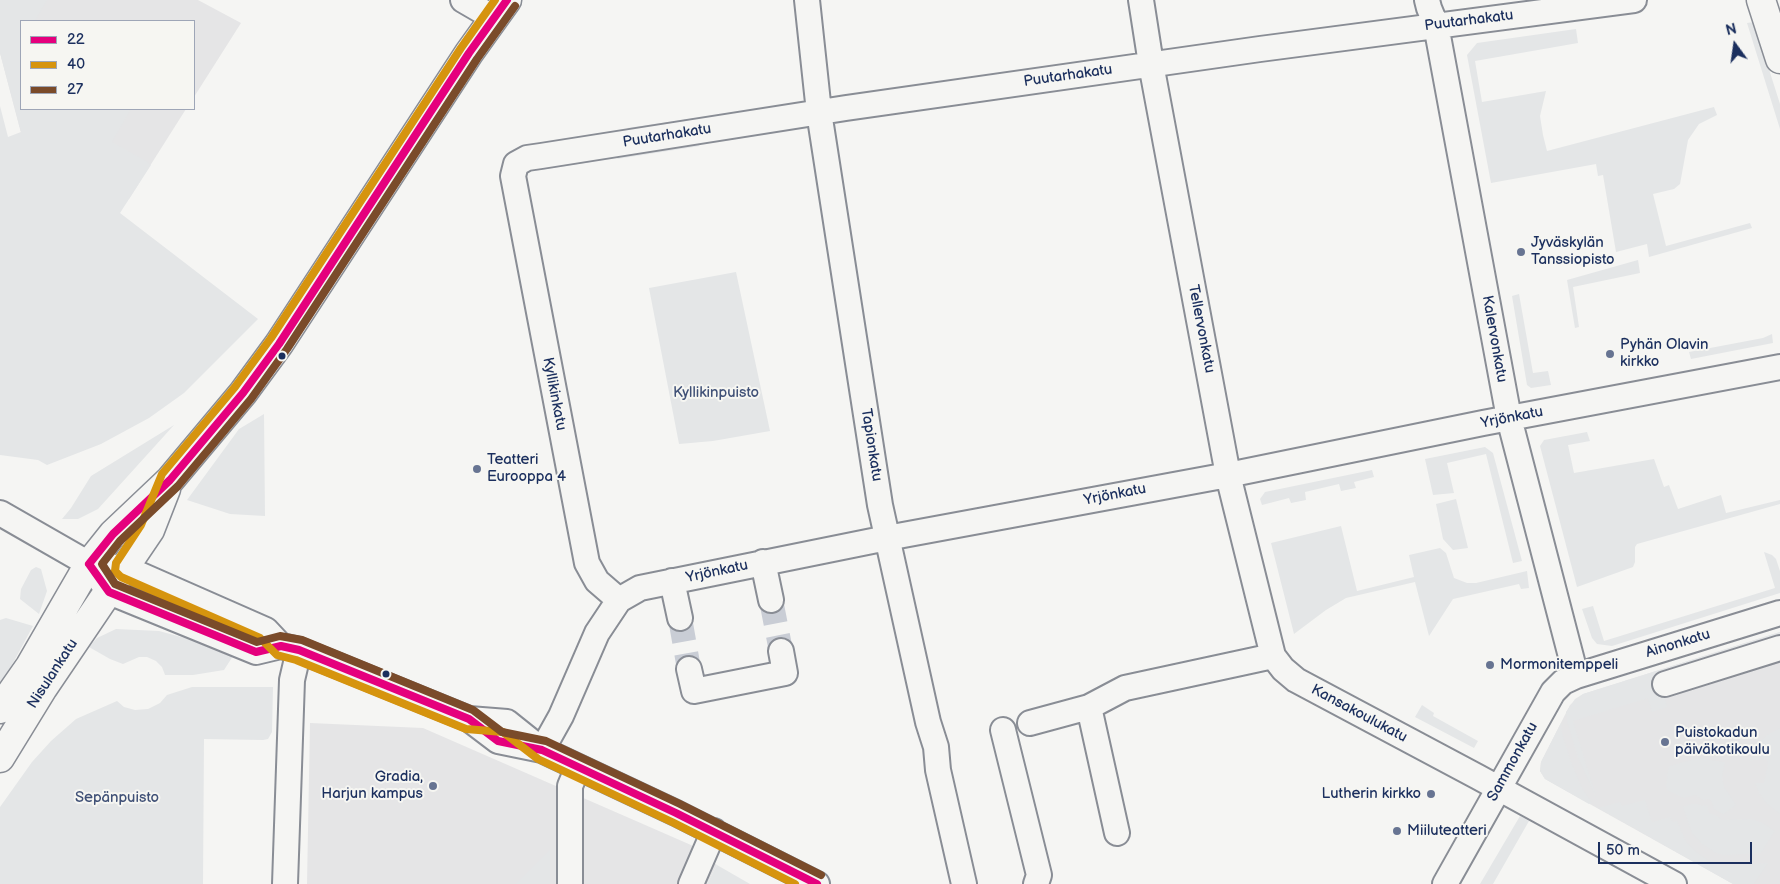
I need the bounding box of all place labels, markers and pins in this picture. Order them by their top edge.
place label: Jyväskylän Tanssiopisto [1531,234,1615,269]
marker: Jyväskylän Tanssiopisto [1515,246,1527,258]
place label: Pyhän Olavin kirkko [1620,336,1708,371]
marker: Pyhän Olavin kirkko [1604,348,1616,360]
unlabelled marker [277,351,287,361]
place label: Teatteri Eurooppa 4 [487,451,566,486]
marker: Teatteri Eurooppa 4 [471,463,483,475]
place label: Mormonitemppeli [1500,656,1618,674]
marker: Mormonitemppeli [1484,659,1496,671]
unlabelled marker [381,669,391,679]
place label: Puistokadun päiväkotikoulu [1675,724,1770,759]
marker: Puistokadun päiväkotikoulu [1659,736,1671,748]
place label: Gradia, Harjun kampus [321,768,423,803]
marker: Gradia, Harjun kampus [427,780,439,792]
place label: Lutherin kirkko [1322,785,1421,803]
marker: Lutherin kirkko [1425,788,1437,800]
place label: Miiluteatteri [1407,822,1487,840]
marker: Miiluteatteri [1391,825,1403,837]

